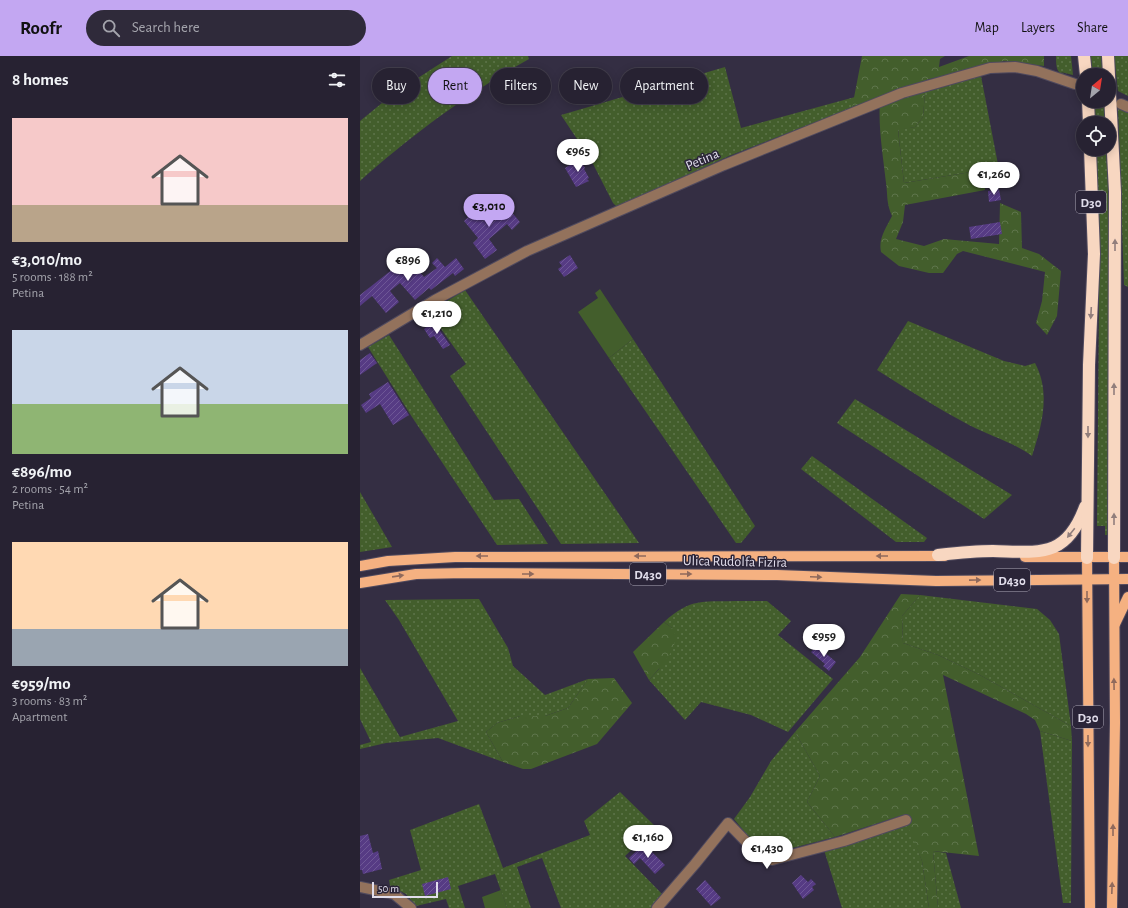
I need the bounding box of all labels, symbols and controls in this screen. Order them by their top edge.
search box [86,10,366,46]
icon: search [100,17,122,39]
text: Roofr [20,19,62,38]
text: Search here [132,20,200,35]
text: Map [974,21,999,35]
text: Layers [1021,21,1055,35]
text: Share [1077,21,1108,35]
chip: Buy [372,68,420,104]
chip: Rent [428,68,482,104]
chip: Filters [490,68,551,104]
chip: New [559,68,612,104]
chip: Apartment [620,68,708,104]
north arrow [1076,68,1116,108]
map controls [1076,68,1116,156]
icon: filters [326,69,348,91]
text: 8 homes [12,71,69,88]
button: locate [1076,116,1116,156]
pin: €965 [554,139,602,173]
icon: home [144,144,216,216]
text: €965 [566,145,590,158]
street label: Petina [684,146,722,173]
pin: €1,260 [961,162,1027,196]
text: €1,260 [978,168,1010,181]
road number: D30 [1076,191,1106,213]
pin: €3,010 [456,194,522,228]
text: €3,010 [473,200,505,213]
one-way arrow [1112,238,1118,251]
pin: €896 [384,248,432,282]
text: €3,010/mo [12,251,82,268]
text: €896 [395,254,421,267]
text: 5 rooms · 188 m² [12,271,93,284]
text: Petina [12,287,44,300]
pin: €1,210 [404,301,470,335]
text: €1,210 [421,307,453,320]
one-way arrow [1088,307,1095,319]
icon: home [144,356,216,428]
one-way arrow [1111,382,1117,395]
one-way arrow [1085,426,1091,439]
text: €896/mo [12,463,72,480]
text: 2 rooms · 54 m² [12,483,88,496]
text: Petina [12,499,44,512]
one-way arrow [1111,512,1117,525]
one-way arrow [1067,528,1076,539]
one-way arrow [475,553,488,559]
one-way arrow [633,553,646,559]
one-way arrow [875,553,888,559]
street label: Ulica Rudolfa Fizira [683,554,788,570]
road number: D430 [630,563,666,585]
icon: home [144,568,216,640]
road number: D430 [994,569,1030,591]
one-way arrow [522,571,535,577]
one-way arrow [680,571,692,578]
one-way arrow [392,573,404,579]
one-way arrow [810,573,822,580]
one-way arrow [969,577,981,584]
one-way arrow [1084,591,1090,604]
pin: €959 [800,624,848,658]
text: €959 [812,630,836,643]
text: €959/mo [12,675,71,692]
one-way arrow [1111,677,1117,690]
text: 3 rooms · 83 m² [12,695,87,708]
road number: D30 [1073,706,1103,728]
text: Apartment [12,711,67,724]
one-way arrow [1085,735,1091,748]
one-way arrow [1110,823,1116,836]
pin: €1,160 [615,825,681,859]
text: €1,160 [632,831,664,844]
pin: €1,430 [734,836,800,870]
text: €1,430 [751,842,783,855]
scale bar [372,880,438,899]
one-way arrow [1109,882,1116,894]
text: 50 m [378,883,399,894]

